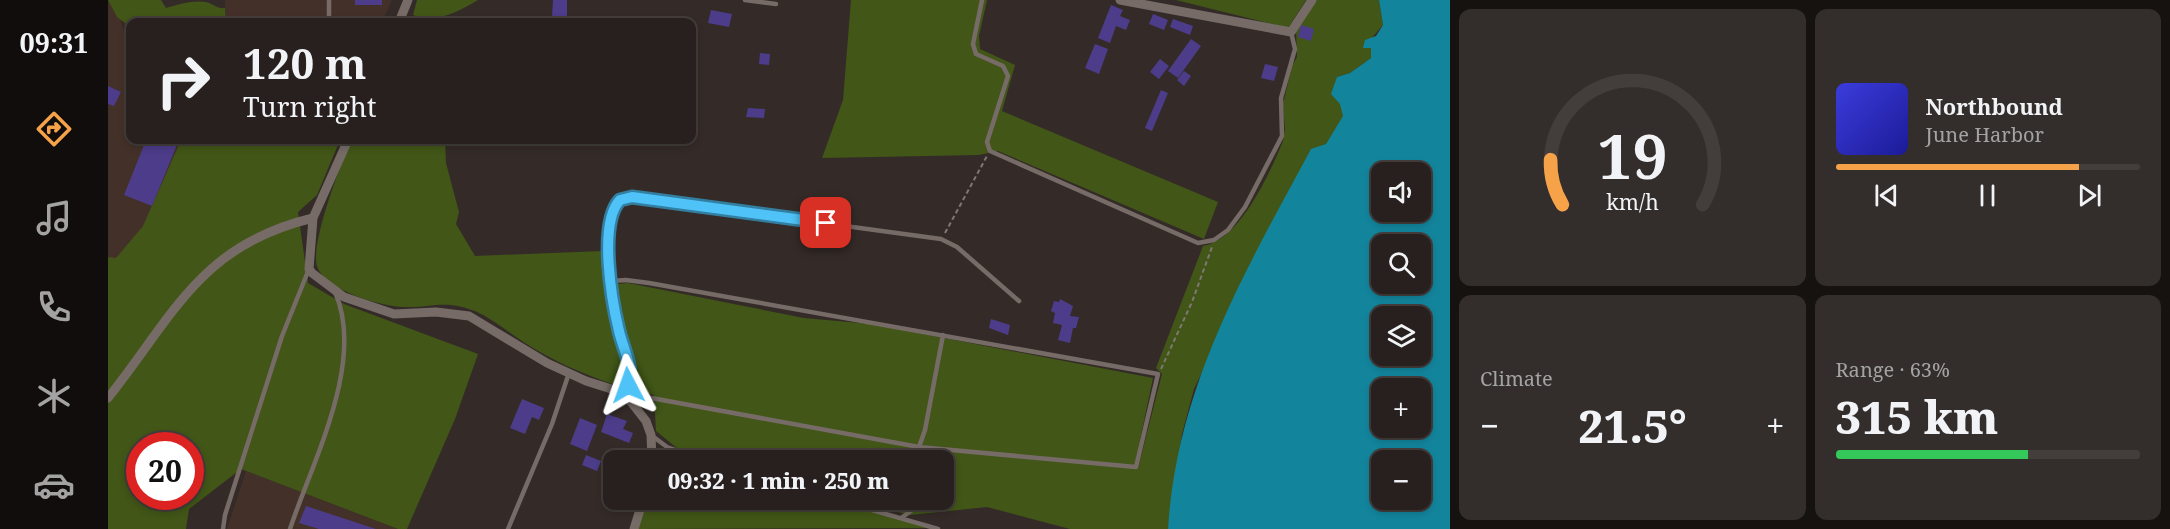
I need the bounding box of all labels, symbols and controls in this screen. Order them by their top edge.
text: 09:31 [19,24,89,61]
text: 120 m [243,34,367,91]
icon: right [144,42,222,120]
text: Turn right [243,88,376,125]
text: Northbound [1926,91,2063,121]
icon: directions [33,108,75,150]
text: 19 [1597,112,1668,197]
text: June Harbor [1926,121,2044,148]
map controls [1371,162,1431,510]
button: sound [1371,162,1431,222]
icon: previous [1870,179,1903,212]
icon: pause [1971,179,2004,212]
icon: next [2073,179,2106,212]
text: km/h [1606,187,1659,216]
icon: music [33,197,75,239]
pin [800,197,851,248]
icon: arrive [809,206,842,239]
button: search [1371,234,1431,294]
icon: phone [33,286,75,328]
button: layers [1371,306,1431,366]
position arrow [596,353,660,417]
text: Range · 63% [1836,356,1950,383]
text: Climate [1480,365,1553,392]
icon: climate [33,375,75,417]
button: + [1371,378,1431,438]
text: 315 km [1836,386,1998,447]
text: 21.5° [1578,395,1687,456]
text: − [1480,403,1499,448]
text: + [1766,403,1785,448]
speed limit sign: 20 [126,432,204,510]
button: − [1371,450,1431,510]
icon: car [33,464,75,506]
text: 09:32 · 1 min · 250 m [668,465,889,495]

